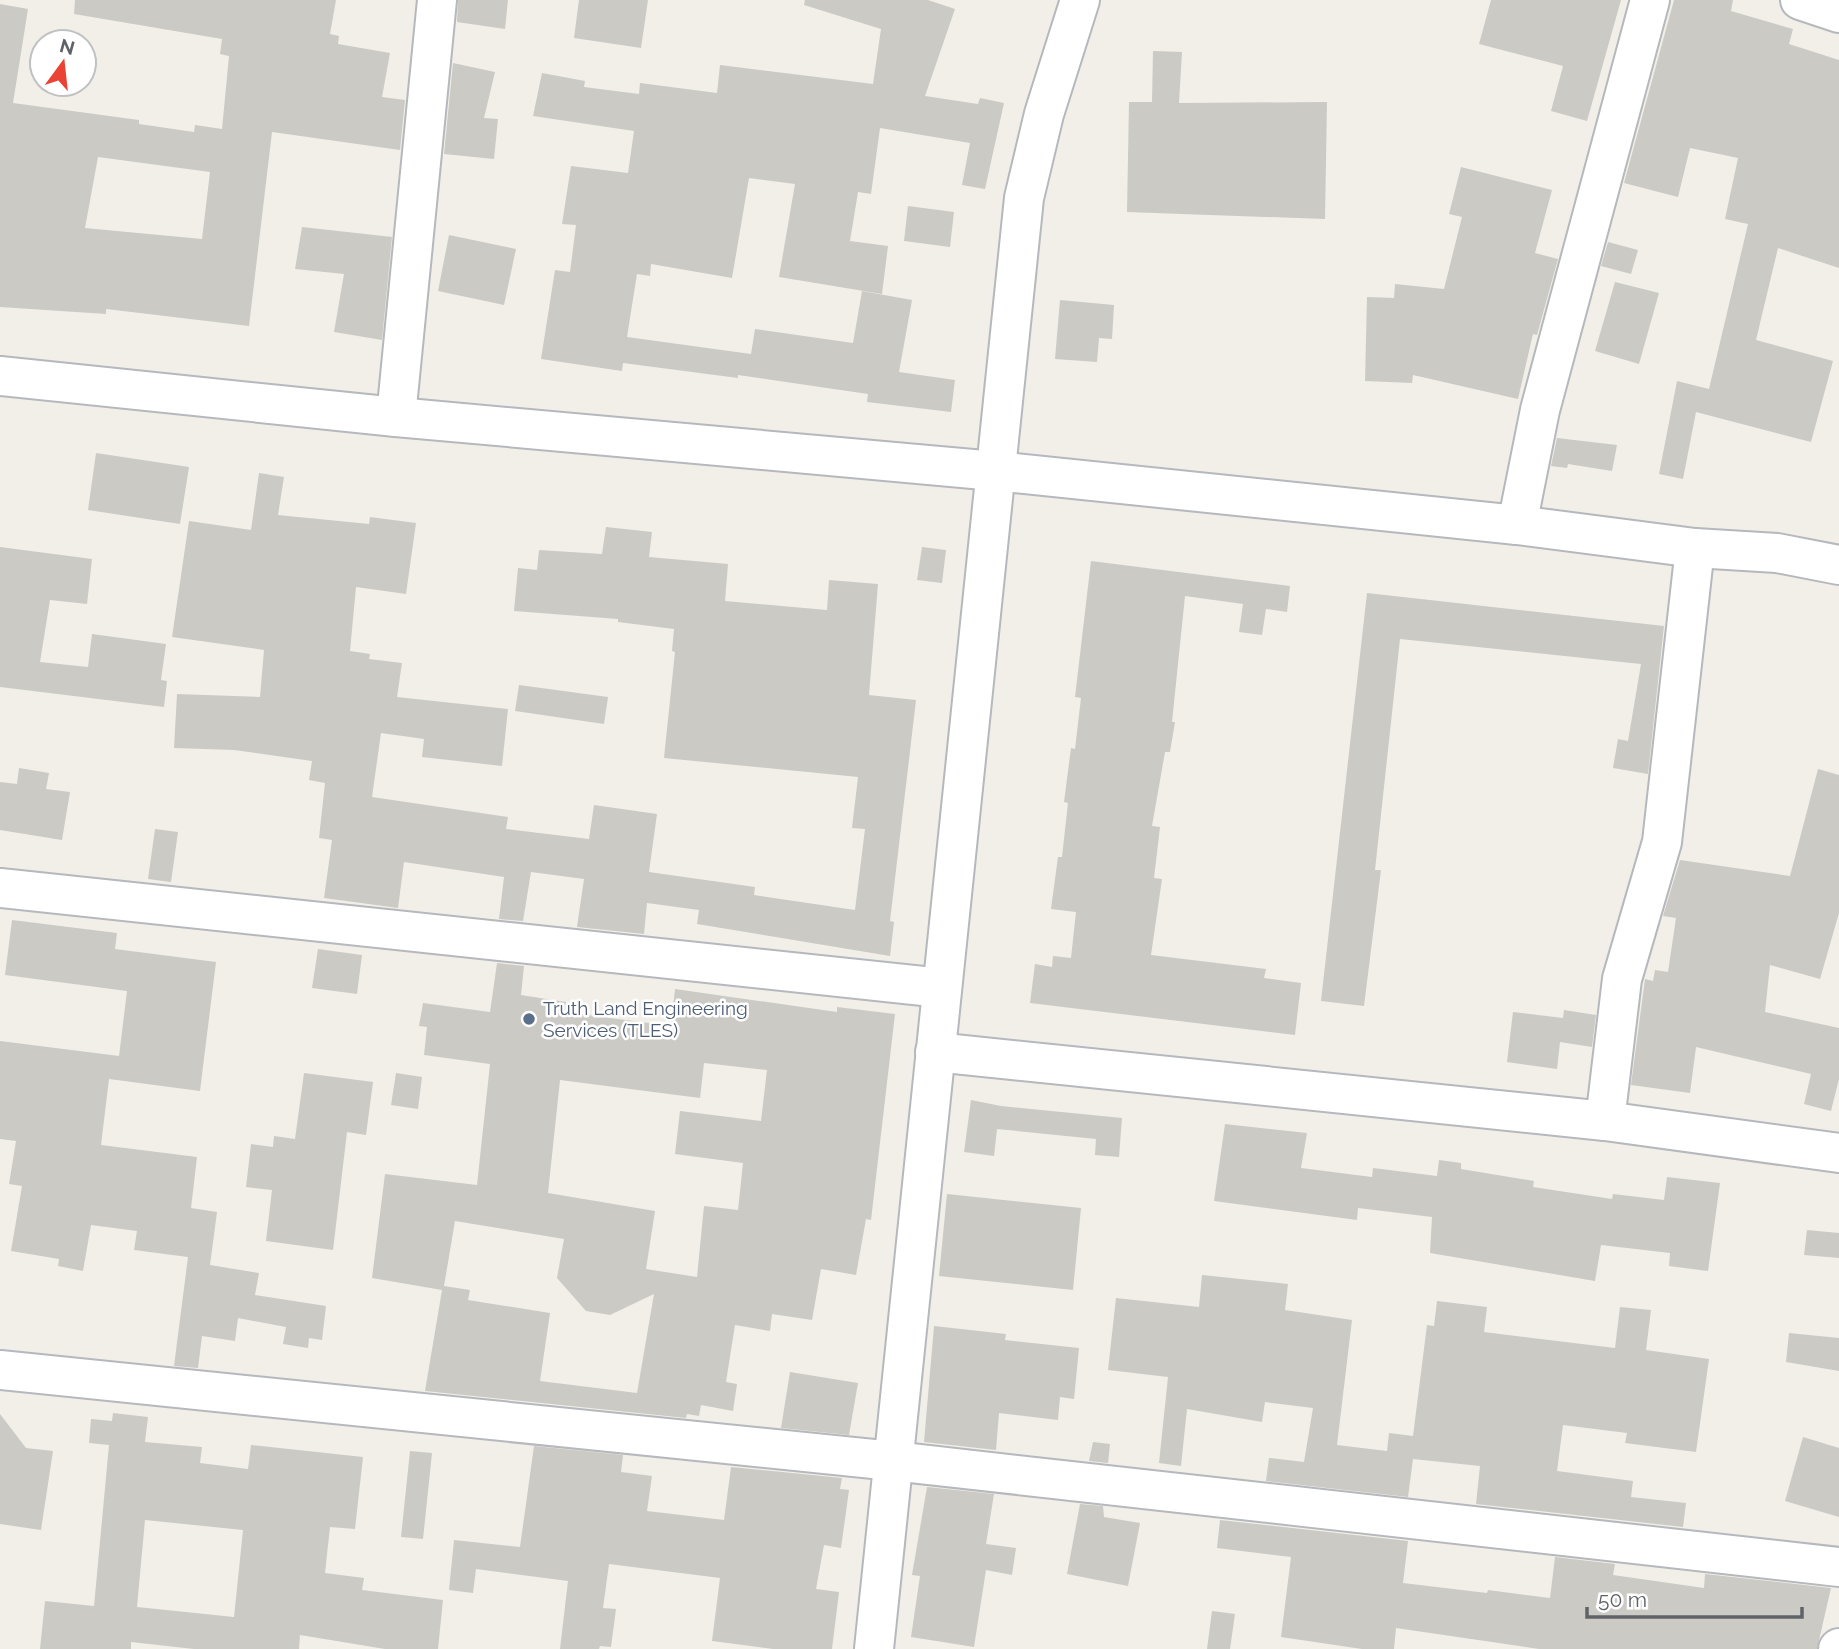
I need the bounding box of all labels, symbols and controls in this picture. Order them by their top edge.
north arrow [28,28,98,98]
text: N [58,34,77,59]
place label: Truth Land Engineering Services (TLES) [543,997,748,1041]
marker: Truth Land Engineering Services (TLES) [521,1011,537,1027]
scale bar [1587,1576,1802,1620]
text: 50 m [1598,1587,1647,1612]

